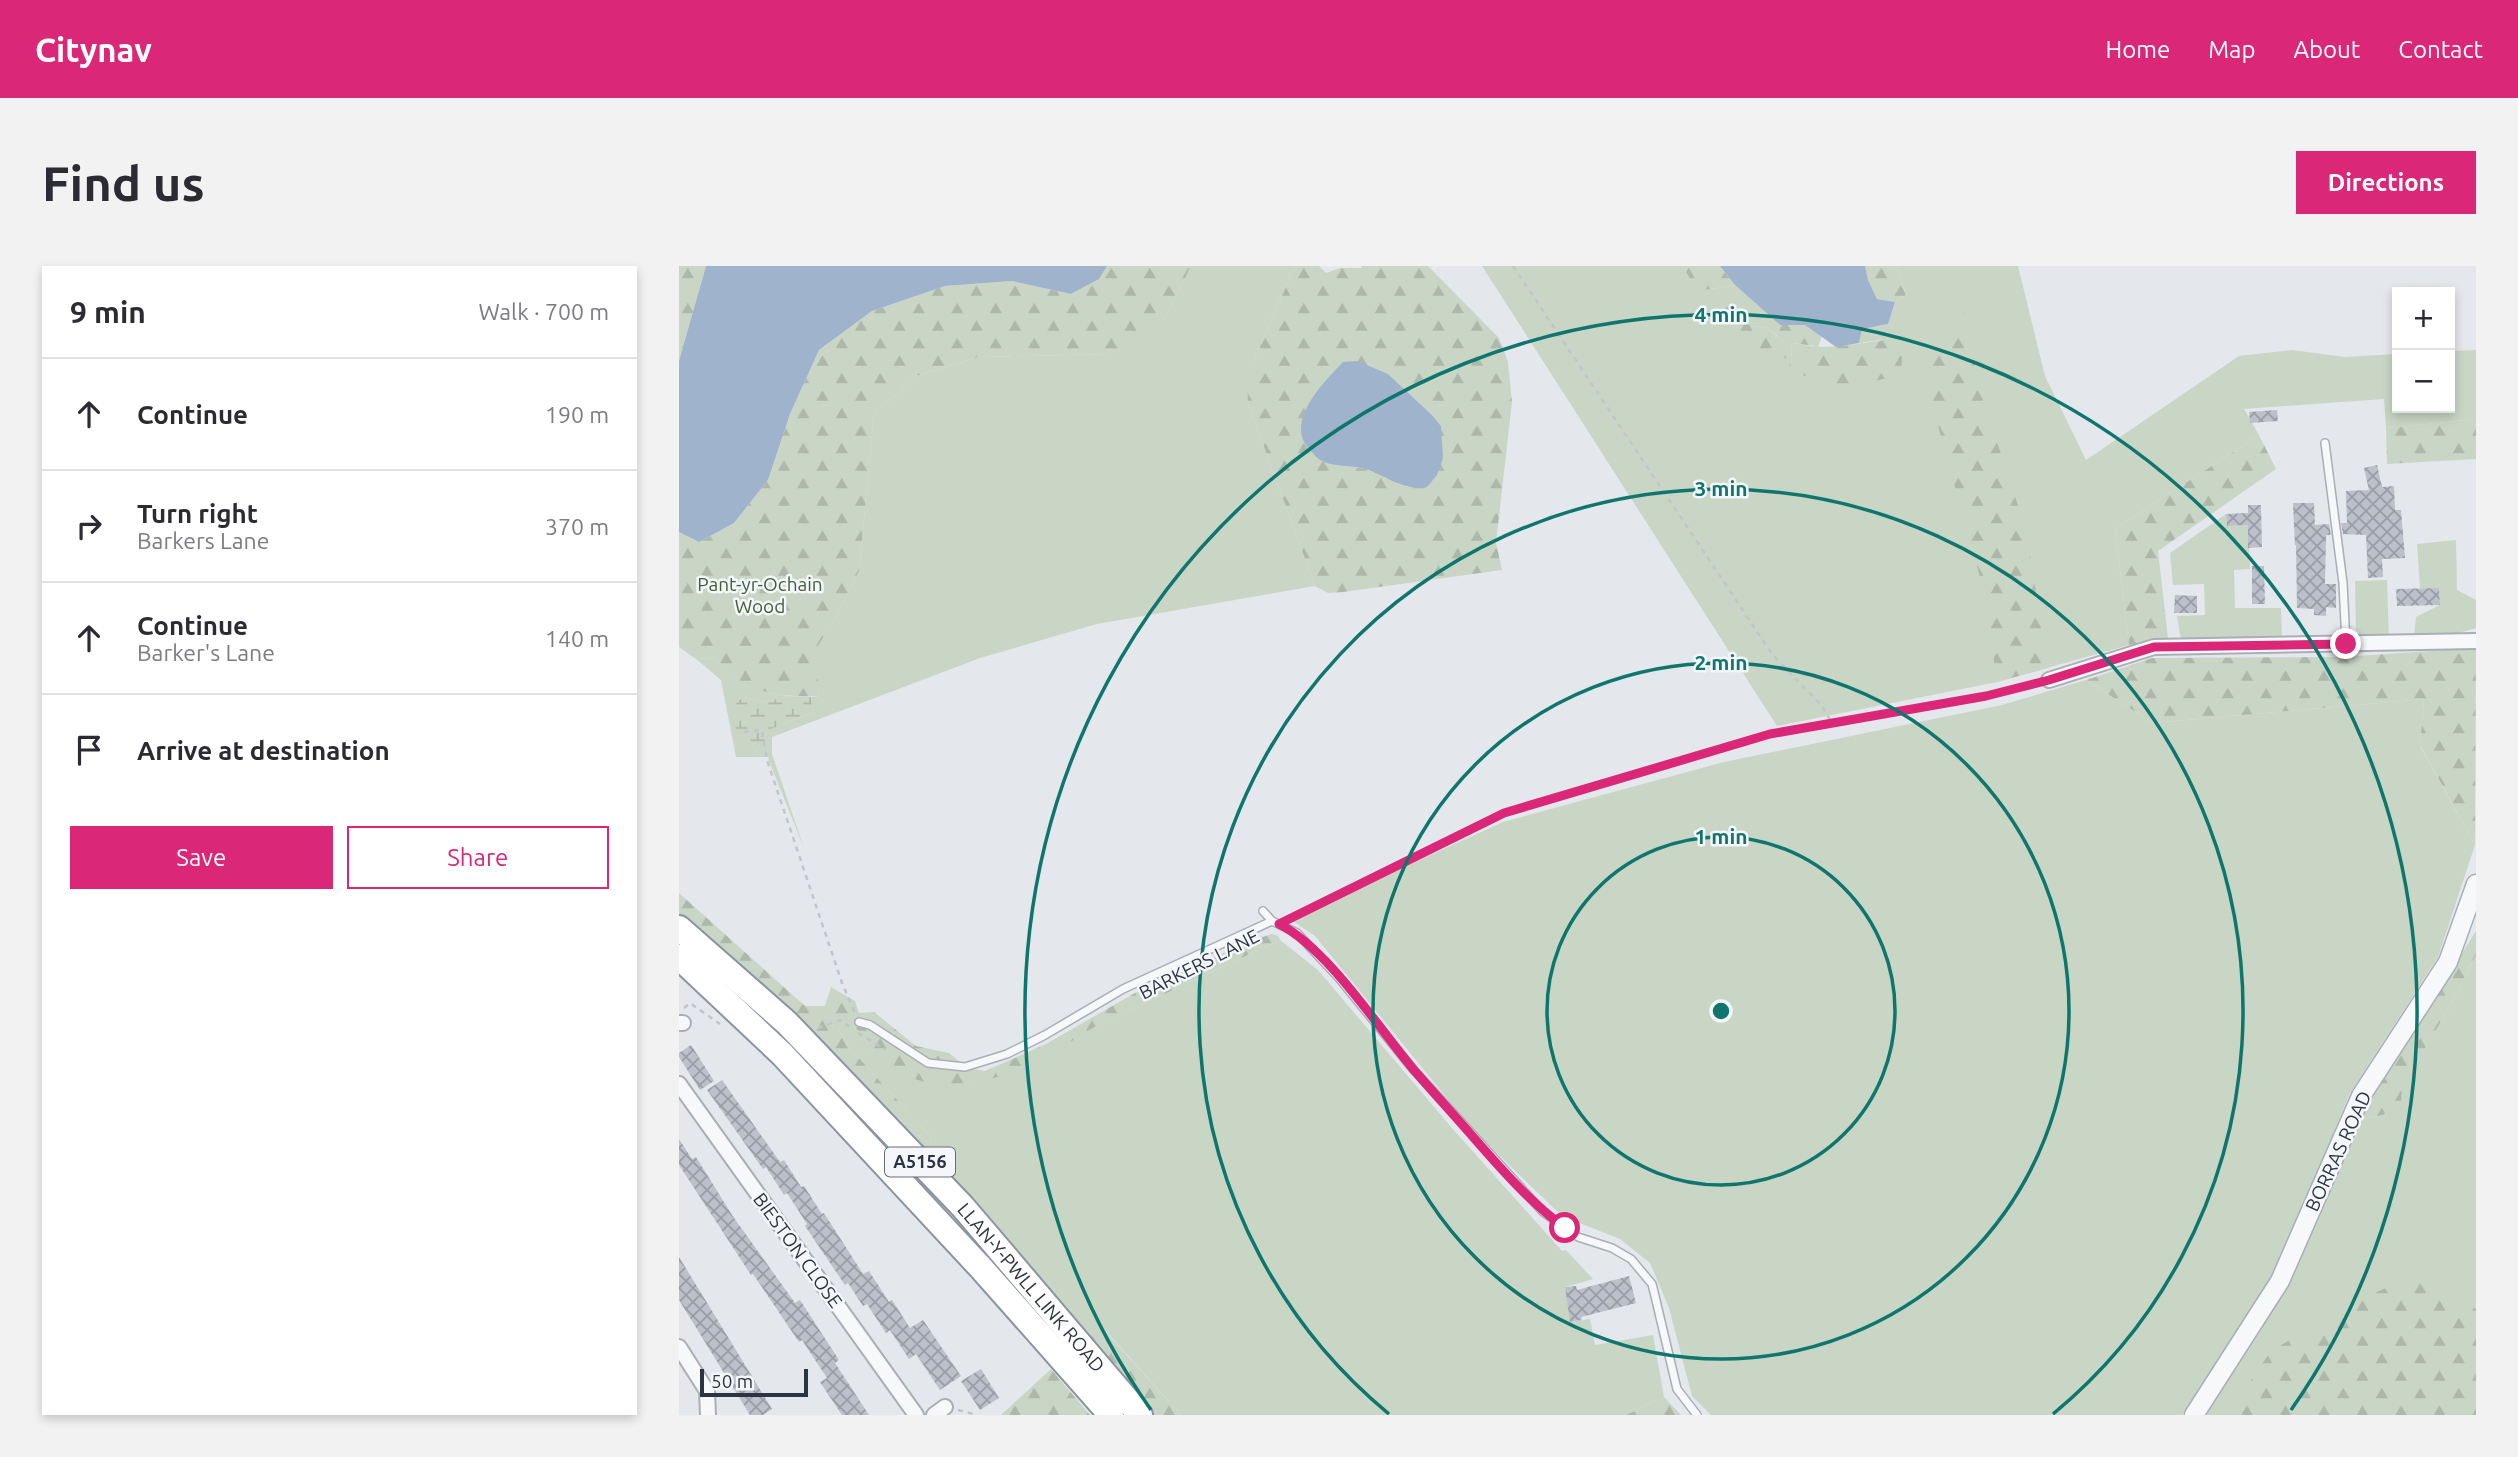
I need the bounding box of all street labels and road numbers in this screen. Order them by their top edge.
street label: BARKERS LANE [1135,924,1263,1004]
street label: BORRAS ROAD [2301,1087,2375,1215]
road number: A5156 [885,1148,955,1177]
street label: BIESTON CLOSE [749,1188,847,1312]
street label: LLAN-Y-PWLL LINK ROAD [953,1198,1109,1376]

